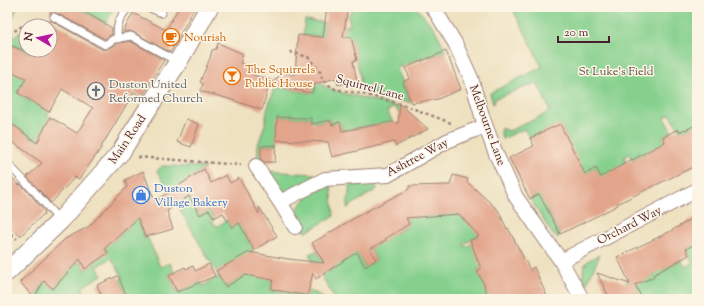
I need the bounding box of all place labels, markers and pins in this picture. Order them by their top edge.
cafe icon: Nourish [161,27,181,47]
place label: Nourish [184,29,227,47]
place label: The Squirrels Public House [245,61,315,93]
bar icon: The Squirrels Public House [222,66,242,86]
place label: Duston United Reformed Church [109,76,203,108]
church icon: Duston United Reformed Church [86,81,106,101]
place label: Duston Village Bakery [154,180,228,212]
shop icon: Duston Village Bakery [131,185,151,205]

